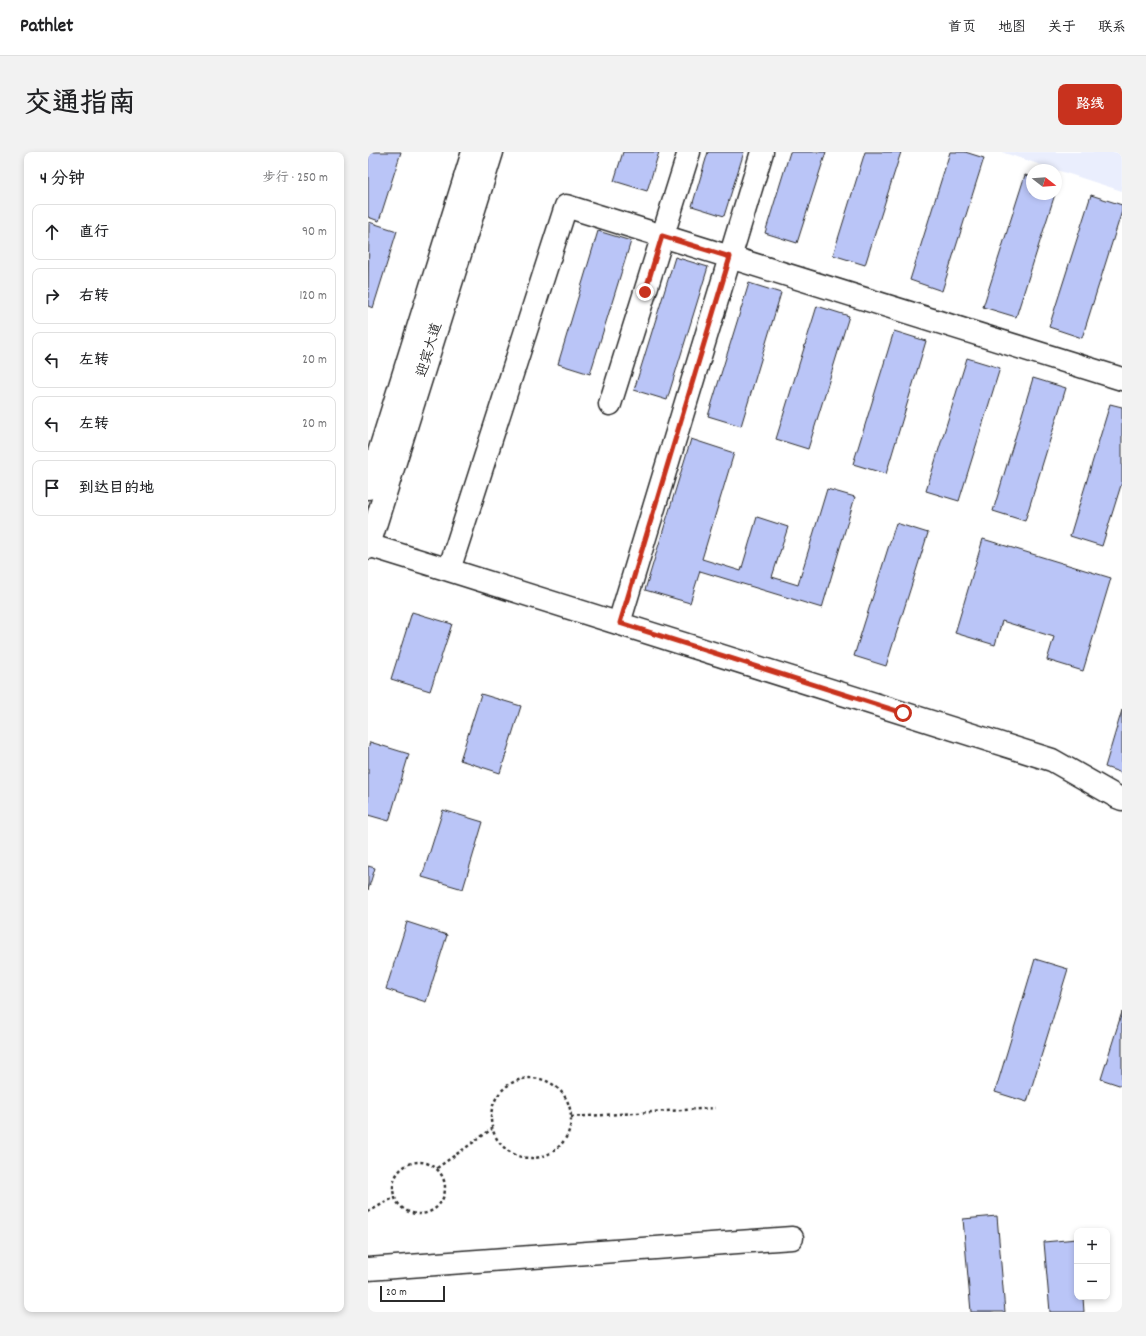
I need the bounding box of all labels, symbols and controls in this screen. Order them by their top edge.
text: Pathlet [20,14,73,41]
text: 首页 [948,18,976,38]
text: 地图 [998,18,1026,38]
text: 关于 [1048,18,1076,38]
text: 联系 [1098,18,1126,38]
button: 路线 [1058,84,1122,125]
text: 交通指南 [24,86,136,126]
north arrow [1026,164,1062,200]
text: 4 分钟 [40,168,85,192]
text: 步行 · 250 m [262,169,328,188]
icon: ahead [41,221,63,243]
text: 直行 [79,222,109,244]
text: 90 m [302,223,327,242]
route end [636,283,654,301]
icon: right [41,285,63,307]
text: 右转 [79,286,109,308]
text: 120 m [299,287,327,306]
street label: 迎宾大道 [412,320,448,380]
icon: left [41,349,63,371]
text: 左转 [79,350,109,372]
text: 20 m [302,351,327,370]
icon: left [41,413,63,435]
text: 左转 [79,414,109,436]
text: 20 m [302,415,327,434]
icon: arrive [41,477,63,499]
text: 到达目的地 [79,478,154,500]
route start [894,704,912,722]
map controls [1074,1228,1110,1300]
button: + [1074,1228,1110,1264]
button: − [1074,1264,1110,1300]
scale bar [380,1284,445,1303]
text: 20 m [386,1285,407,1301]

